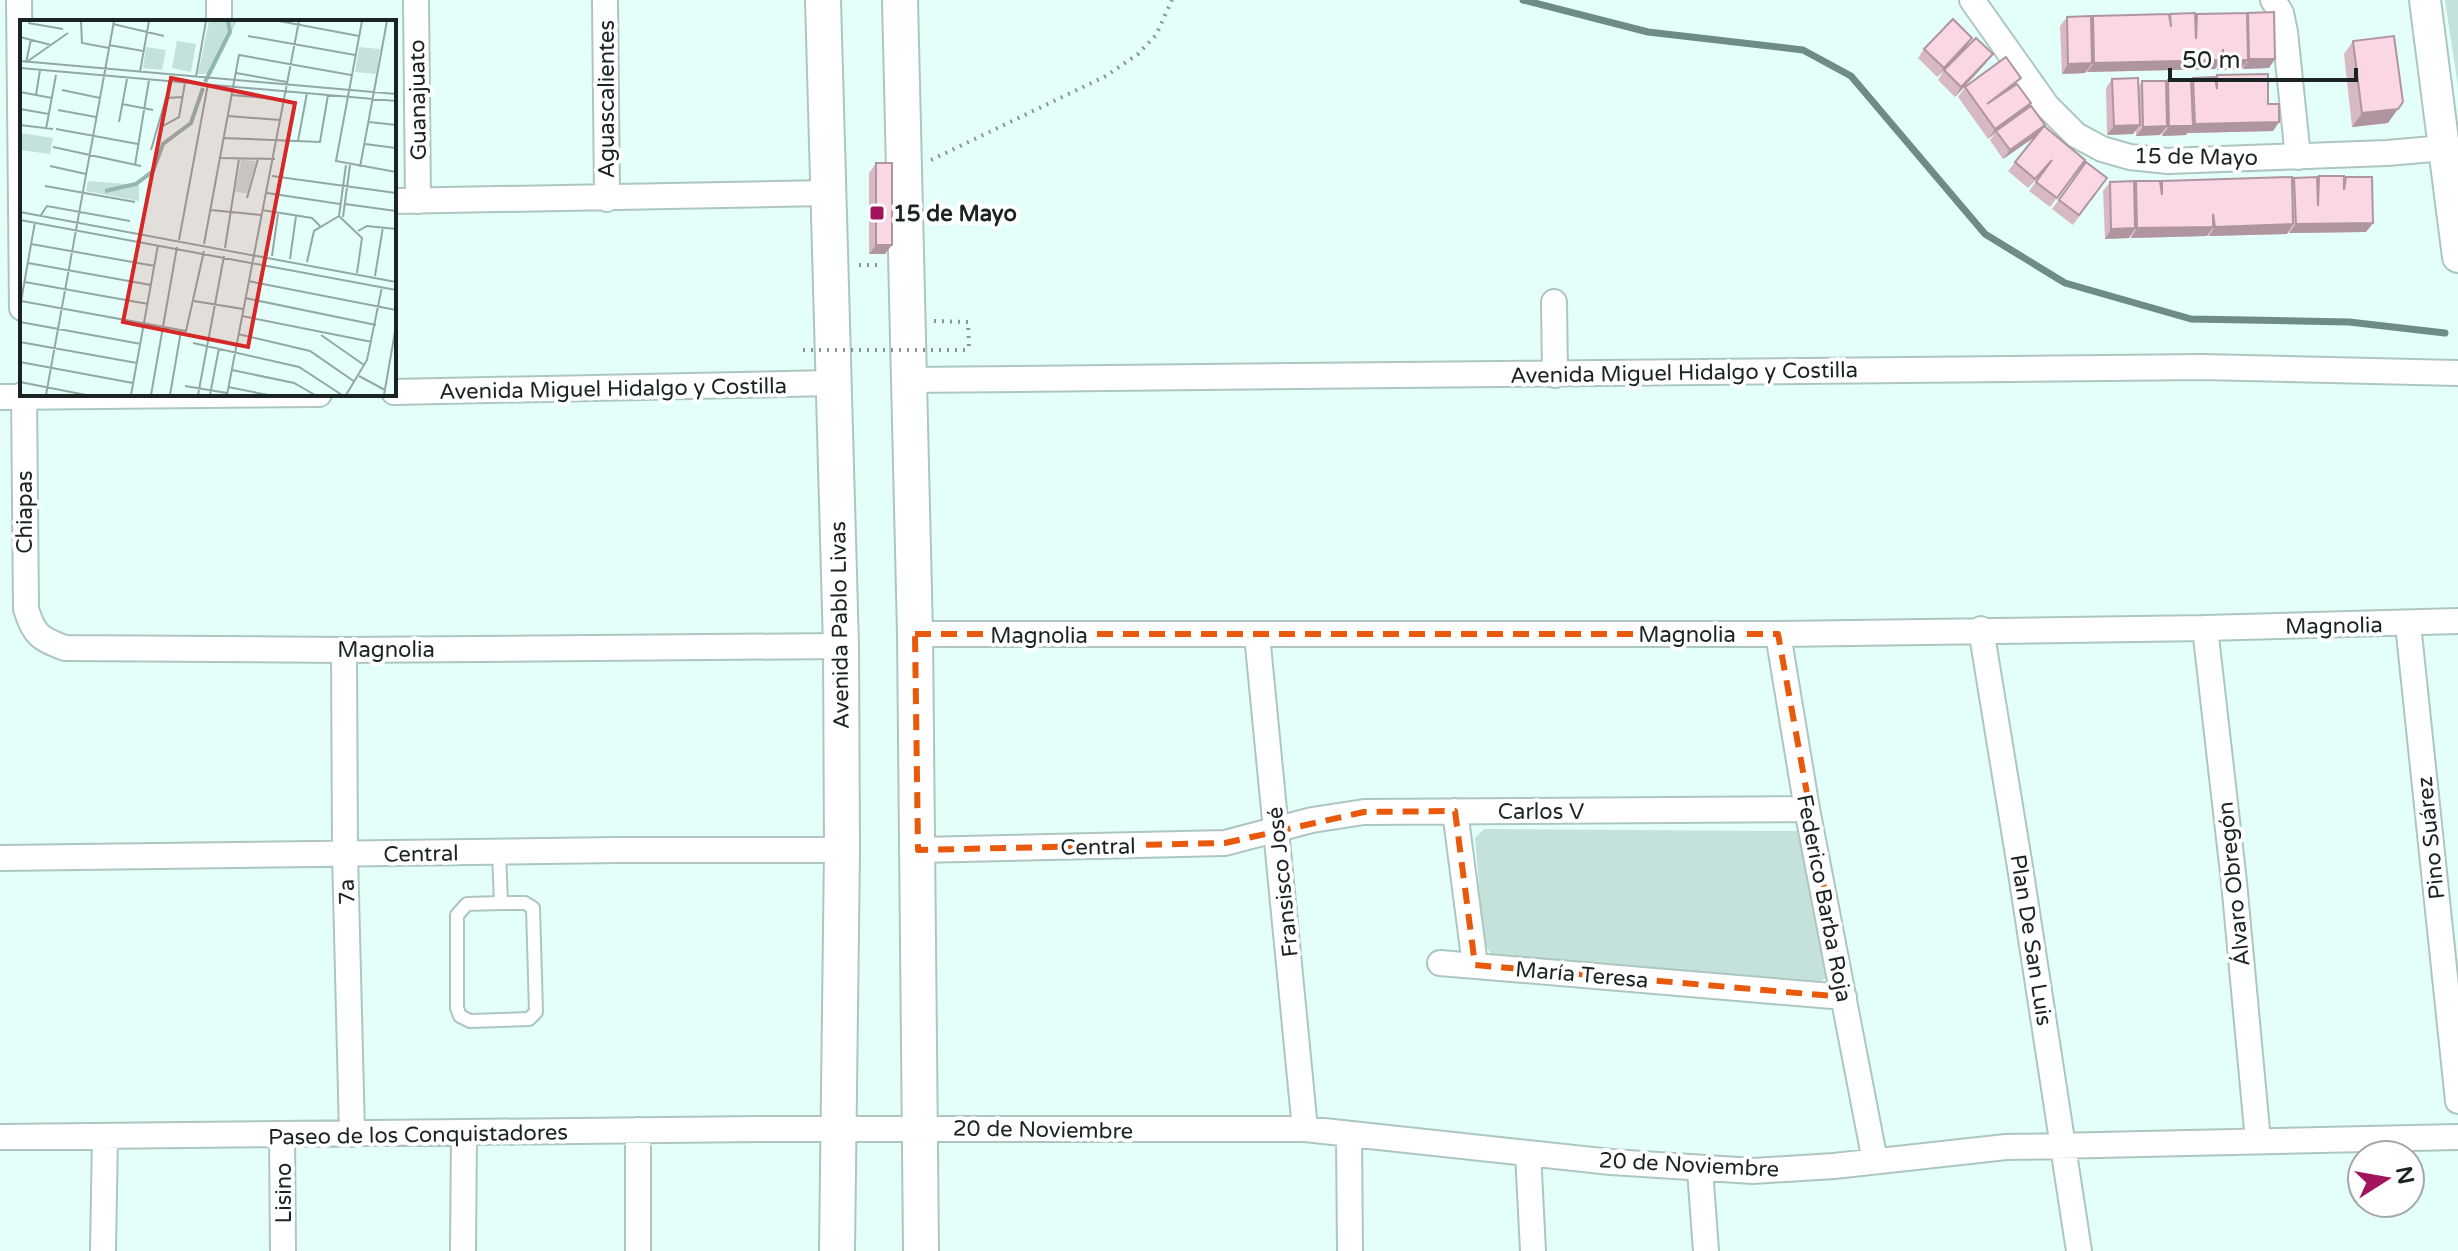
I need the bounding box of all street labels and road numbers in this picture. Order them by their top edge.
street label: Aguascalientes [594,20,620,178]
street label: Guanajuato [404,39,432,161]
street label: 15 de Mayo [2134,143,2258,171]
street label: Avenida Miguel Hidalgo y Costilla [1510,357,1858,389]
street label: Avenida Miguel Hidalgo y Costilla [439,373,787,405]
street label: Chiapas [12,470,38,554]
street label: Avenida Pablo Livas [825,521,855,729]
street label: Magnolia [2285,612,2383,640]
street label: Magnolia [1638,622,1736,648]
street label: Magnolia [990,623,1088,649]
street label: Magnolia [337,637,435,663]
street label: Pino Suárez [2412,775,2450,901]
street label: Federico Barba Roja [1791,792,1857,1004]
street label: Carlos V [1498,799,1584,825]
street label: Álvaro Obregón [2211,800,2256,968]
street label: Fransisco José [1262,805,1304,958]
street label: Central [1060,833,1136,861]
street label: Central [383,840,459,868]
street label: Plan De San Luis [2005,853,2057,1028]
street label: 7a [334,878,360,906]
street label: María Teresa [1514,956,1650,994]
street label: 20 de Noviembre [953,1115,1133,1145]
street label: Paseo de los Conquistadores [268,1119,568,1151]
street label: 20 de Noviembre [1598,1147,1780,1183]
street label: Lisino [271,1163,297,1223]

